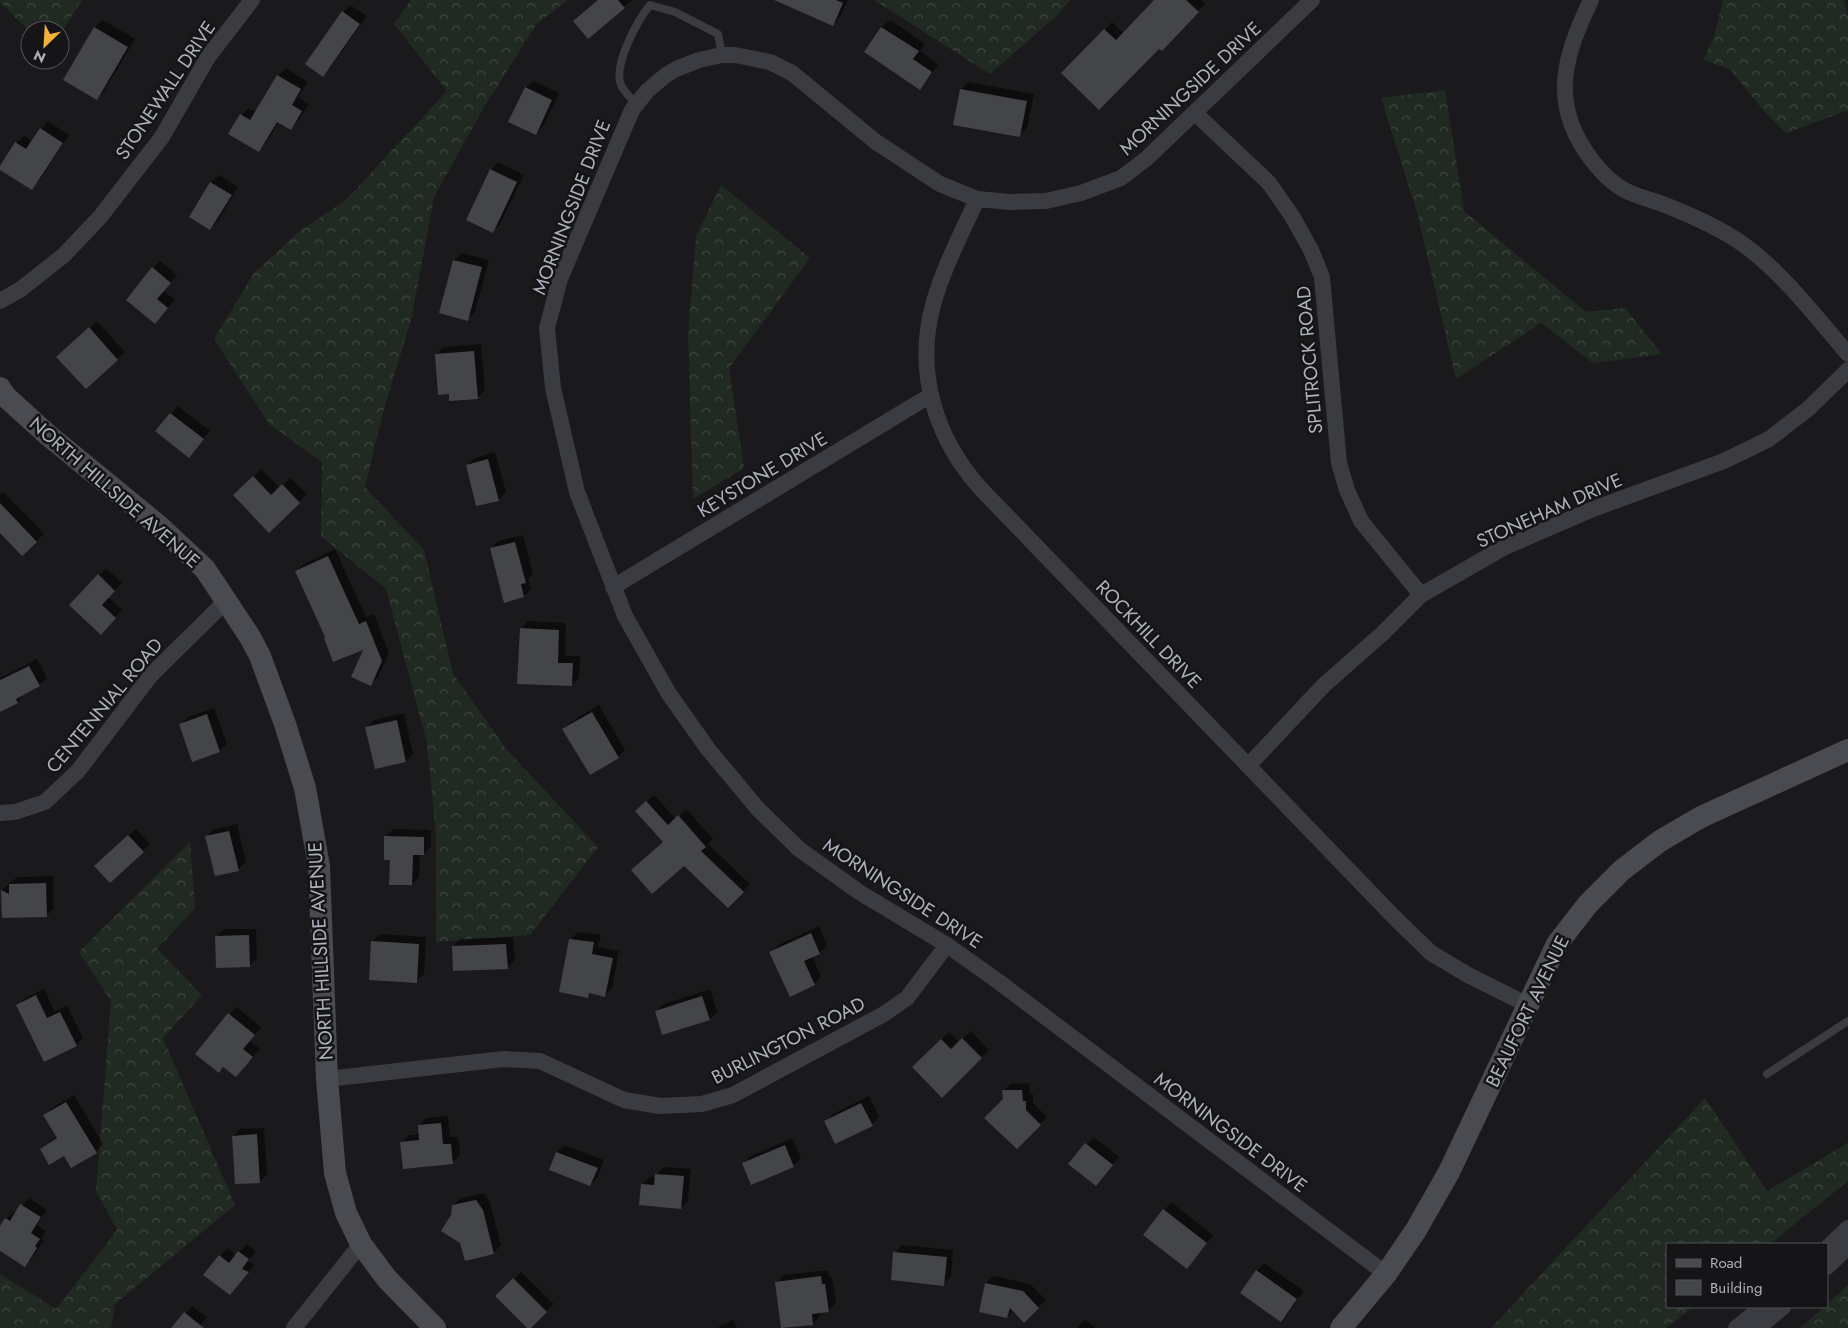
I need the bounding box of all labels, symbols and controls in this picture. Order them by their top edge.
street label: MORNINGSIDE DRIVE [1113,15,1267,161]
street label: STONEWALL DRIVE [109,16,222,165]
north arrow [20,20,70,70]
text: N [30,45,49,68]
street label: MORNINGSIDE DRIVE [526,116,617,298]
street label: SPLITROCK ROAD [1290,285,1329,435]
street label: NORTH HILLSIDE AVENUE [23,410,206,574]
street label: KEYSTONE DRIVE [692,425,832,524]
street label: STONEHAM DRIVE [1472,466,1626,555]
street label: ROCKHILL DRIVE [1090,574,1208,695]
street label: CENTENNIAL ROAD [40,632,169,779]
street label: MORNINGSIDE DRIVE [818,832,988,955]
street label: NORTH HILLSIDE AVENUE [301,841,340,1061]
street label: BEAUFORT AVENUE [1479,931,1576,1092]
street label: BURLINGTON ROAD [707,990,870,1091]
street label: MORNINGSIDE DRIVE [1149,1066,1313,1199]
legend [1666,1243,1828,1308]
text: Road [1710,1252,1742,1274]
text: Building [1710,1277,1762,1299]

